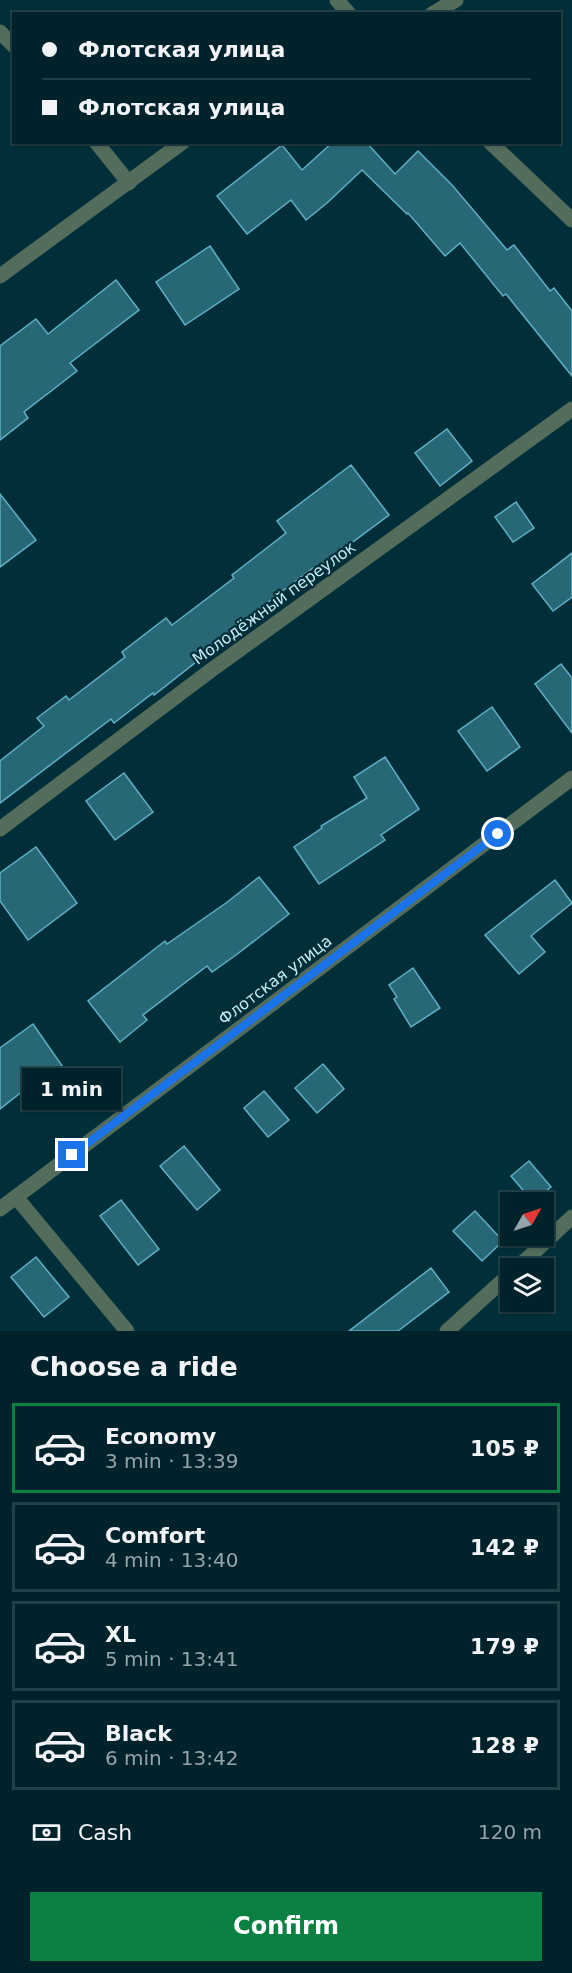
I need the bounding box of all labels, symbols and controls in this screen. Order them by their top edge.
text: Флотская улица [78,37,285,62]
text: Флотская улица [78,95,285,120]
street label: Молодёжный переулок [189,537,360,669]
route start [484,820,511,847]
street label: Флотская улица [215,931,335,1029]
callout: 1 min [22,1068,122,1110]
text: 1 min [40,1077,103,1101]
route end [58,1141,85,1168]
north arrow [500,1192,554,1246]
map controls [500,1192,554,1312]
button: layers [500,1258,554,1312]
text: Choose a ride [30,1351,238,1382]
icon: car [33,1421,87,1475]
text: Economy [105,1424,216,1449]
text: 105 ₽ [470,1436,539,1461]
text: 3 min · 13:39 [105,1449,239,1473]
icon: car [33,1520,87,1574]
text: Comfort [105,1523,205,1548]
text: 142 ₽ [470,1535,539,1560]
text: 4 min · 13:40 [105,1548,239,1572]
icon: car [33,1619,87,1673]
text: XL [105,1622,136,1647]
text: 179 ₽ [470,1634,539,1659]
text: 5 min · 13:41 [105,1647,239,1671]
icon: car [33,1718,87,1772]
text: Black [105,1721,172,1746]
text: 128 ₽ [470,1733,539,1758]
text: 6 min · 13:42 [105,1746,239,1770]
icon: cash [30,1816,63,1849]
text: Cash [78,1820,132,1845]
text: 120 m [478,1820,542,1844]
button: Confirm [30,1892,542,1961]

